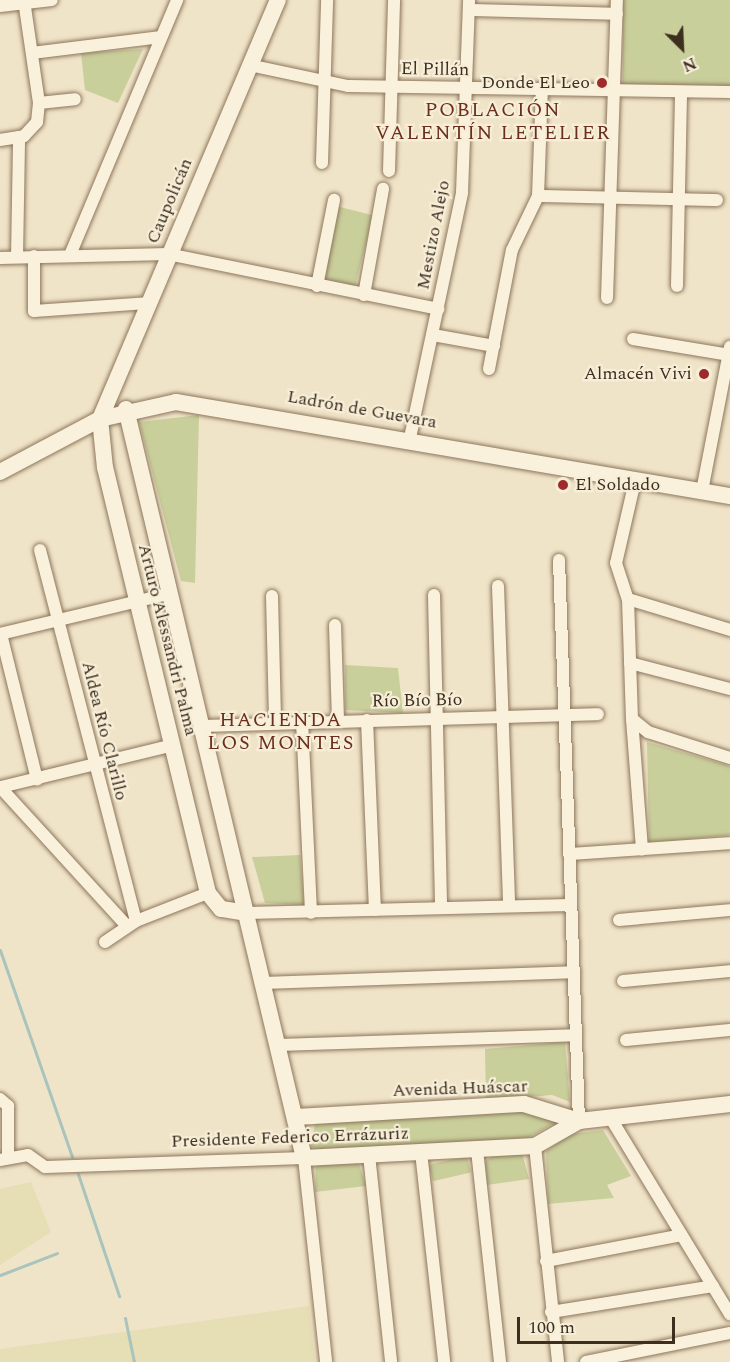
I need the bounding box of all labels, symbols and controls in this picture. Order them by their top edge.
north arrow [652,18,712,78]
text: N [678,51,700,78]
street label: El Pillán [401,59,469,81]
place label: Donde El Leo [481,72,590,94]
marker: Donde El Leo [595,76,609,90]
district label: POBLACIÓN VALENTÍN LETELIER [375,99,611,146]
street label: Caupolicán [142,155,198,247]
street label: Mestizo Alejo [413,178,455,292]
place label: Almacén Vivi [584,363,692,385]
marker: Almacén Vivi [697,367,711,381]
street label: Ladrón de Guevara [285,386,439,434]
place label: El Soldado [575,474,660,496]
marker: El Soldado [556,478,570,492]
street label: Arturo Alessandri Palma [133,542,201,738]
street label: Aldea Río Clarillo [76,659,132,803]
street label: Río Bío Bío [371,689,463,713]
district label: HACIENDA LOS MONTES [207,709,355,756]
street label: Avenida Huáscar [392,1076,528,1102]
street label: Presidente Federico Errázuriz [171,1123,409,1153]
scale bar [520,1305,678,1343]
text: 100 m [528,1314,575,1341]

